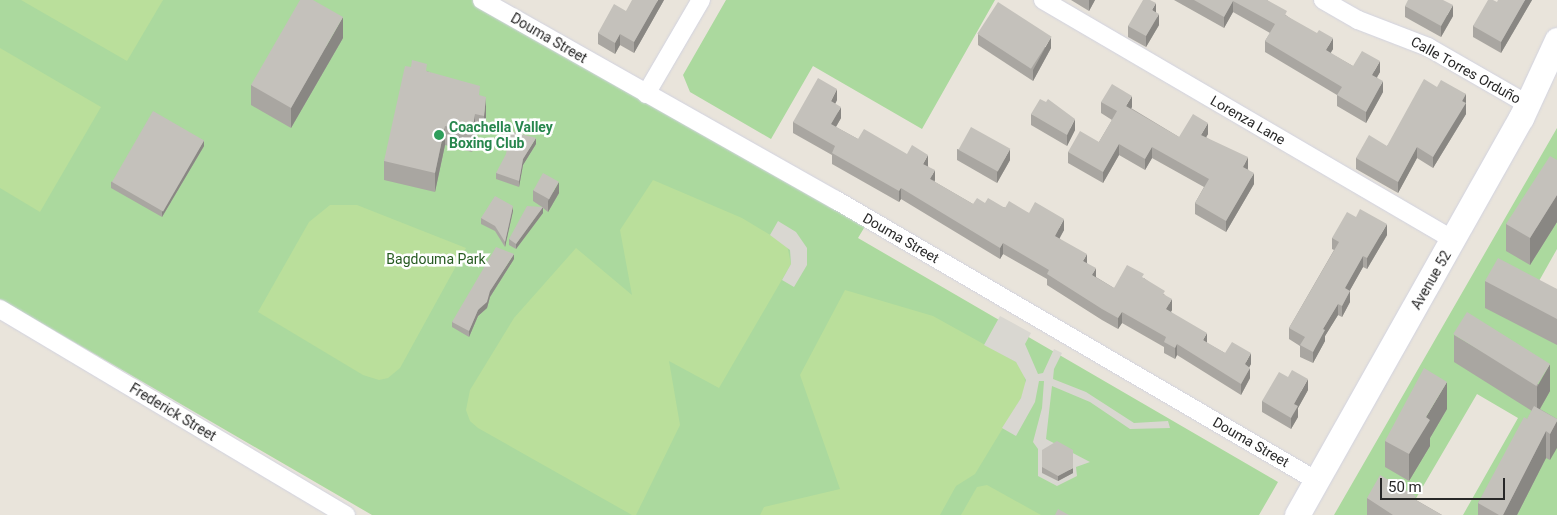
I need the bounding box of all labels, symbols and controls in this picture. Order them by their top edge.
street label: Douma Street [508,9,590,67]
street label: Calle Torres Orduño [1408,33,1524,107]
street label: Lorenza Lane [1208,92,1288,148]
place label: Coachella Valley Boxing Club [449,119,553,152]
marker: Coachella Valley Boxing Club [433,129,445,141]
street label: Douma Street [860,209,942,267]
street label: Avenue 52 [1407,248,1455,312]
park label: Bagdouma Park [386,251,486,267]
street label: Frederick Street [127,380,219,444]
street label: Douma Street [1210,413,1292,471]
scale bar [1382,468,1507,500]
text: 50 m [1388,478,1422,496]

